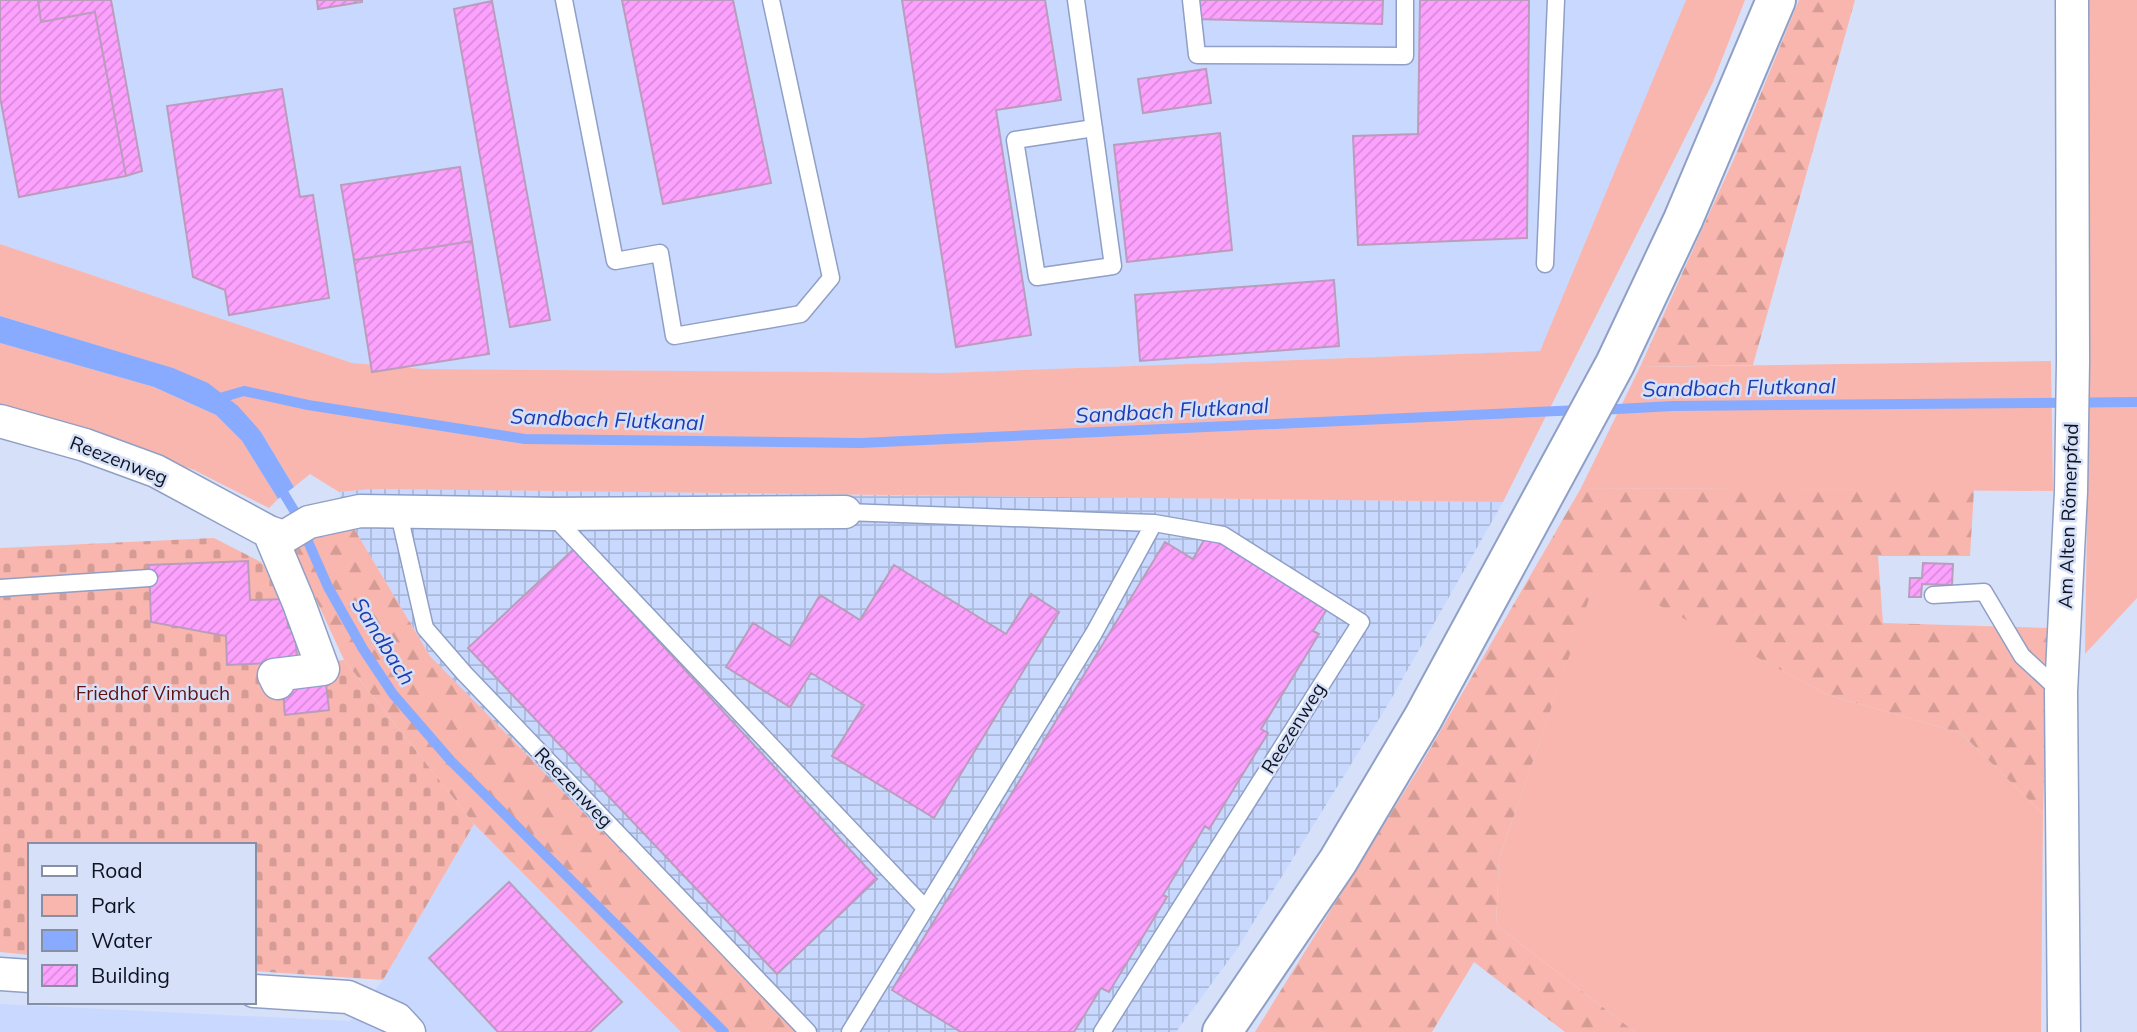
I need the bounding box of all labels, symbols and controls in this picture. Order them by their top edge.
water label: Sandbach Flutkanal [1642,372,1836,402]
water label: Sandbach Flutkanal [1075,392,1269,428]
water label: Sandbach Flutkanal [510,403,704,435]
street label: Am Alten Römerpfad [2053,423,2083,609]
street label: Reezenweg [67,430,171,490]
water label: Sandbach [347,592,421,690]
street label: Reezenweg [1256,678,1330,778]
park label: Friedhof Vimbuch [76,681,230,705]
street label: Reezenweg [530,742,618,832]
legend [28,843,256,1004]
text: Road [91,857,142,883]
text: Park [91,892,135,918]
text: Water [91,927,152,953]
text: Building [91,962,170,988]

